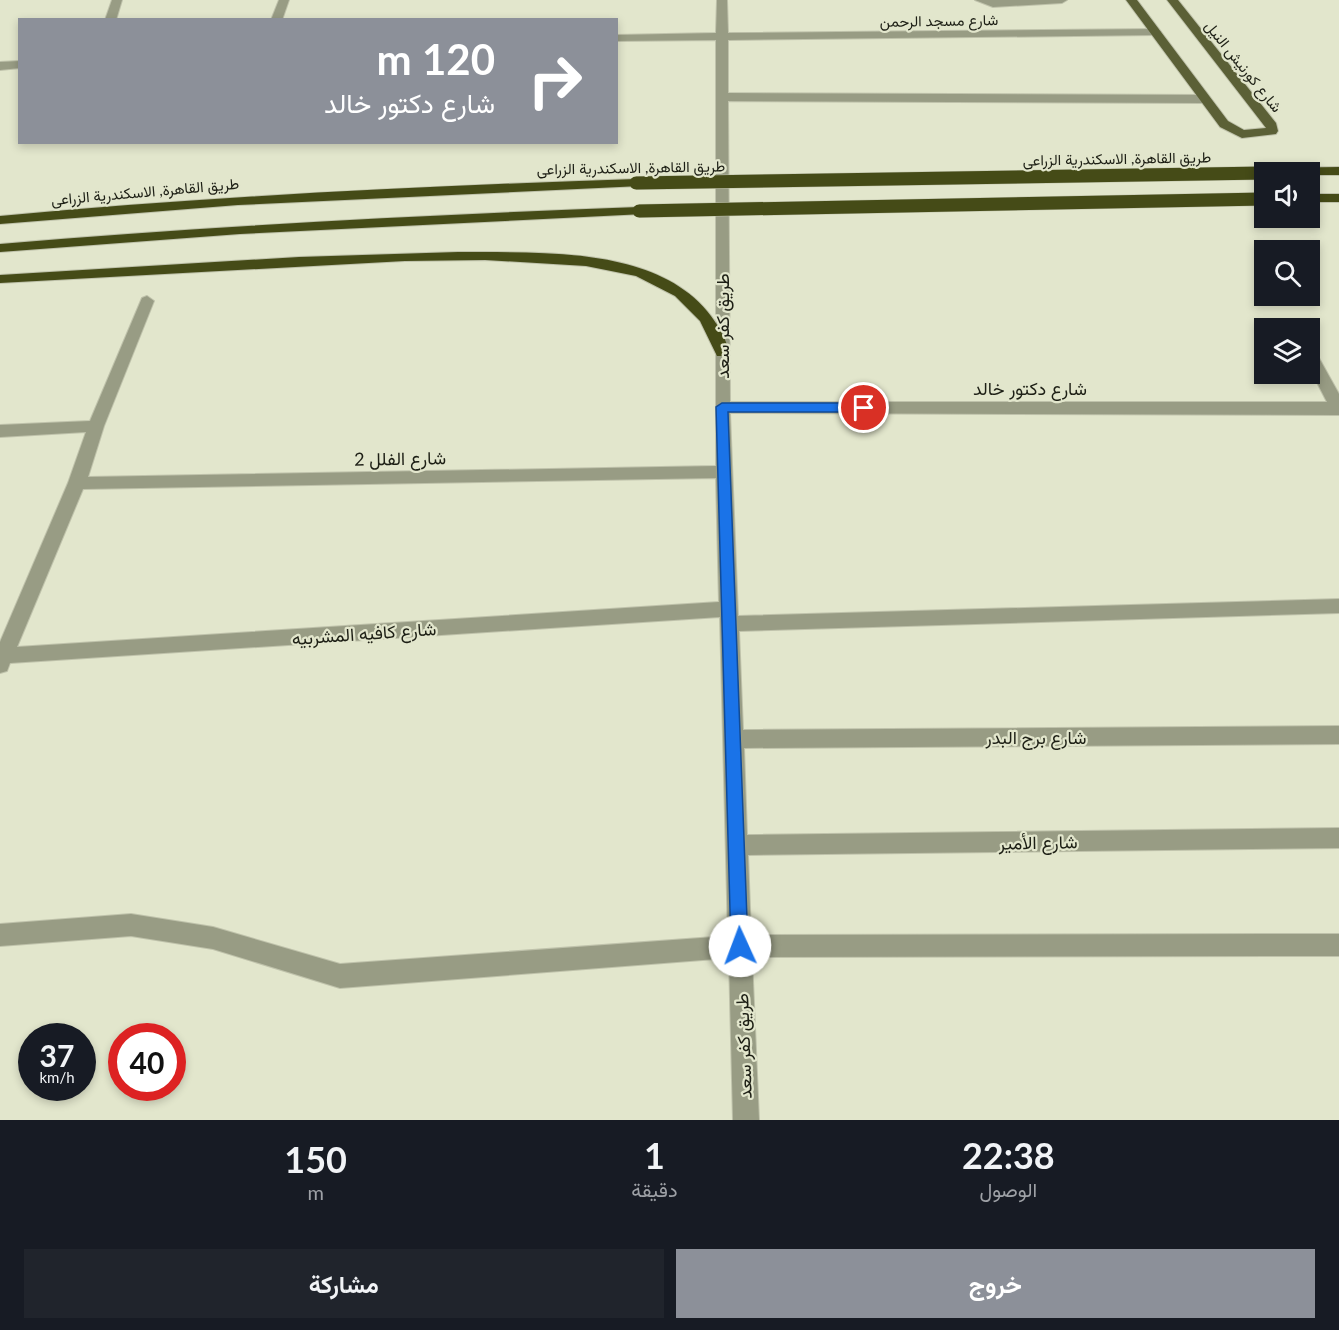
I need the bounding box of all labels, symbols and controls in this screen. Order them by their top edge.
street label: شارع مسجد الرحمن [880,10,999,33]
street label: شارع كورنيش النيل [1199,17,1286,117]
text: 120 m [377,34,495,84]
icon: right [516,42,594,120]
text: شارع دكتور خالد [324,86,495,119]
street label: طريق القاهرة, الاسكندرية الزراعى [1023,147,1212,171]
street label: طريق القاهرة, الاسكندرية الزراعى [537,156,726,180]
map controls [1254,162,1320,384]
button: sound [1254,162,1320,228]
street label: طريق القاهرة, الاسكندرية الزراعى [50,174,240,210]
button: search [1254,240,1320,306]
street label: طريق كفر سعد [711,273,734,379]
button: layers [1254,318,1320,384]
street label: شارع دكتور خالد [973,377,1087,401]
pin [838,382,889,433]
icon: arrive [847,391,880,424]
street label: شارع الفلل 2 [354,446,446,472]
street label: شارع كافيه المشربيه [291,617,437,651]
street label: شارع برج البدر [984,726,1087,750]
street label: شارع الأمير [997,830,1078,856]
position arrow [708,914,772,978]
street label: طريق كفر سعد [730,993,757,1099]
speed limit sign: 40 [108,1023,186,1101]
text: 37 [40,1037,74,1073]
text: km/h [39,1068,75,1086]
text: 1 [644,1133,665,1177]
text: 22:38 [962,1133,1055,1177]
text: 150 [284,1137,347,1181]
text: دقيقة [631,1177,678,1201]
text: الوصول [979,1177,1037,1201]
text: m [307,1180,324,1204]
button: مشاركة [24,1249,664,1318]
button: خروج [676,1249,1315,1318]

